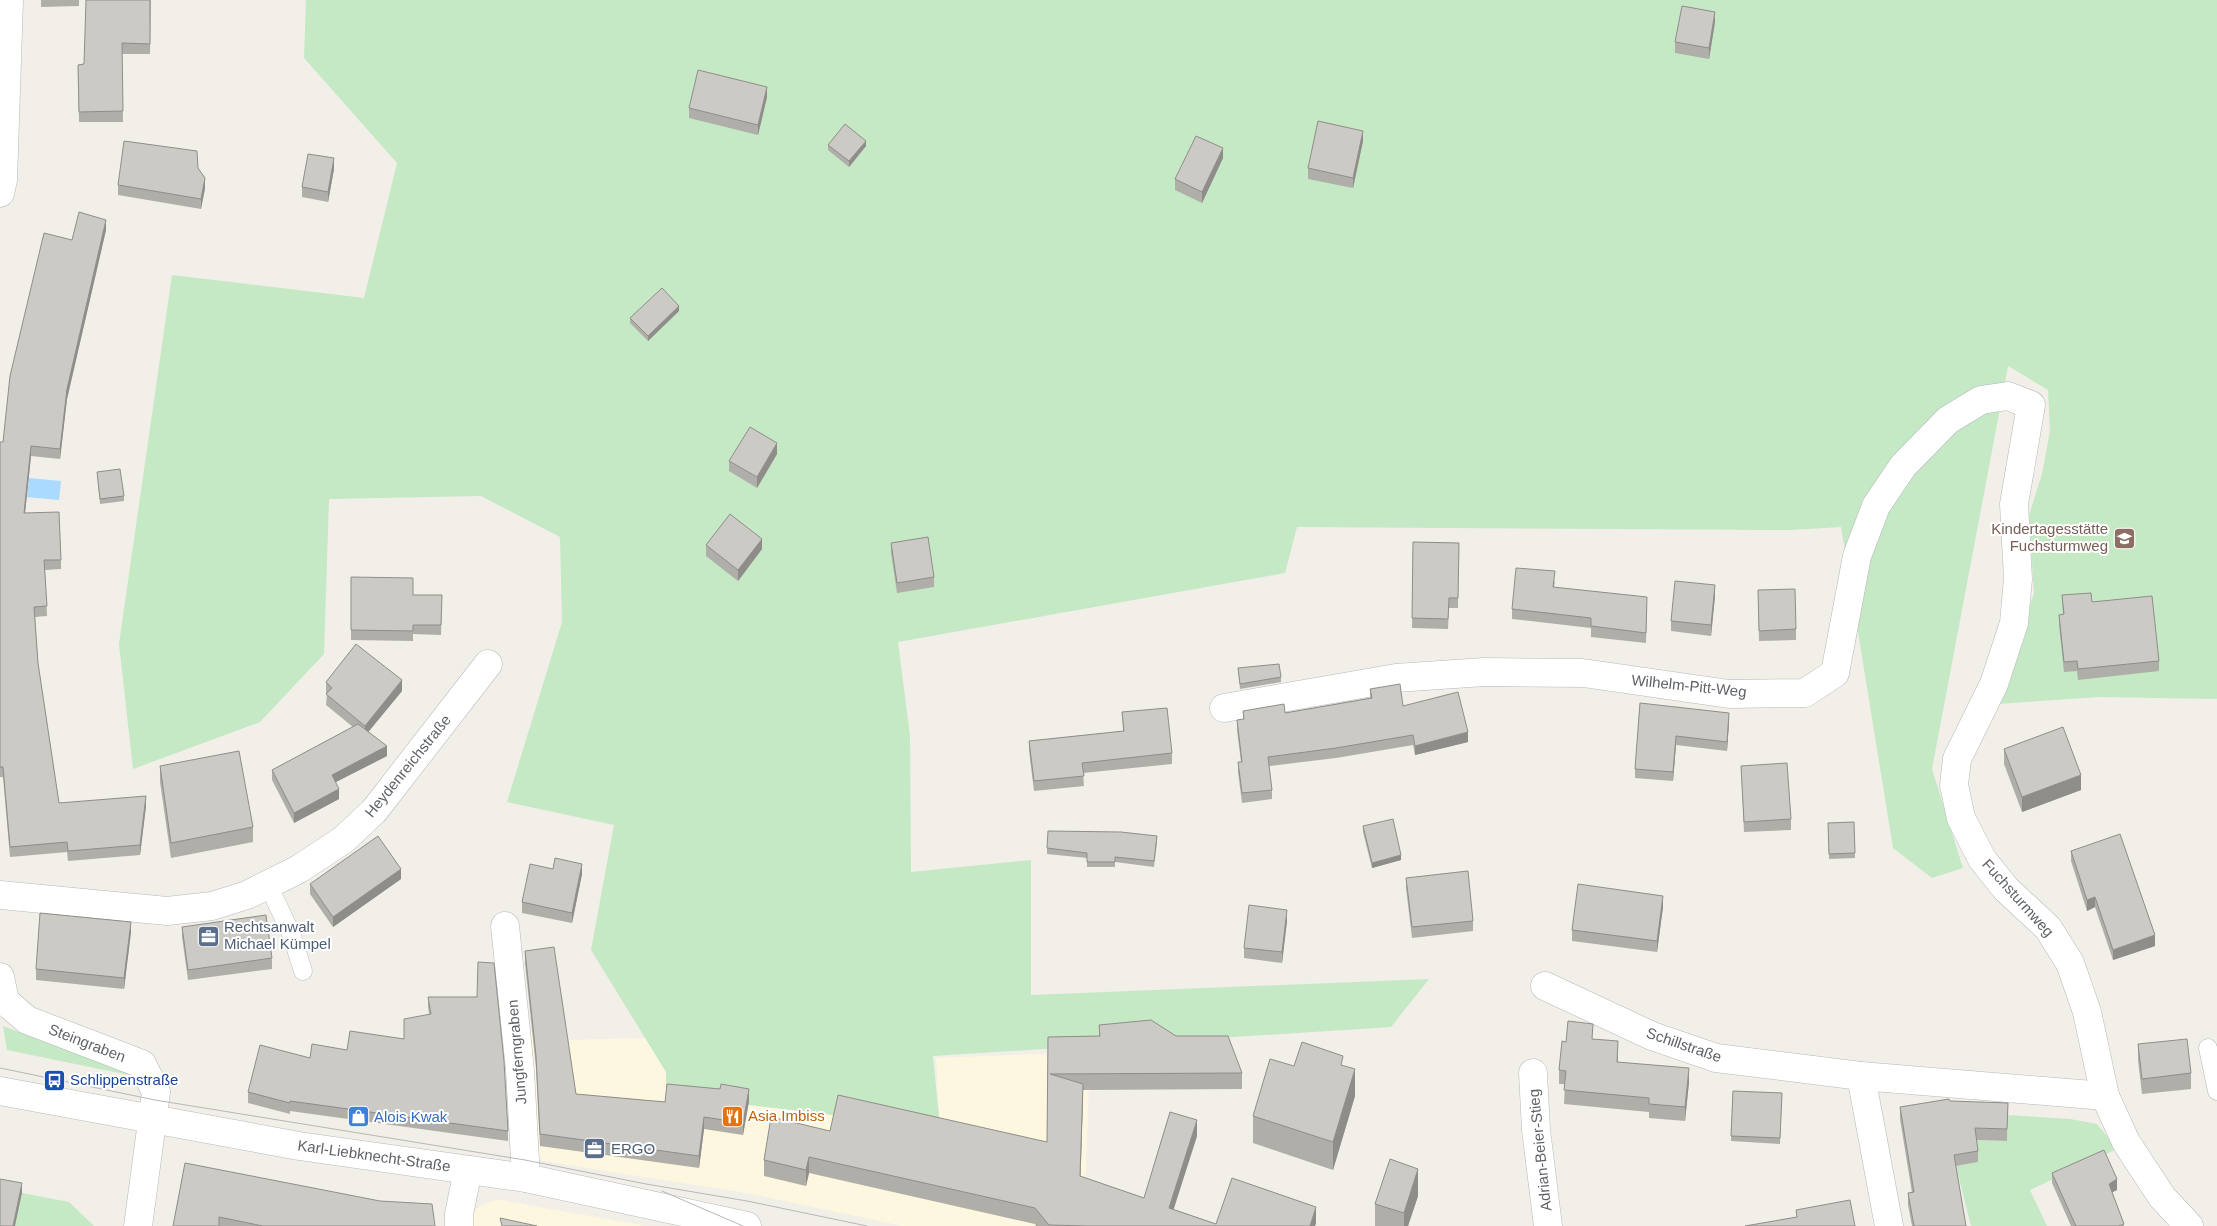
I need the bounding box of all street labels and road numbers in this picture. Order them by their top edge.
street label: Wilhelm-Pitt-Weg [1631,671,1747,700]
street label: Heydenreichstraße [361,711,454,820]
street label: Fuchsturmweg [1979,855,2058,940]
street label: Jungferngraben [503,999,530,1105]
street label: Steingraben [46,1020,128,1065]
street label: Schillstraße [1644,1024,1724,1065]
street label: Adrian-Beier-Stieg [1525,1088,1554,1212]
street label: Karl-Liebknecht-Straße [297,1136,452,1175]

